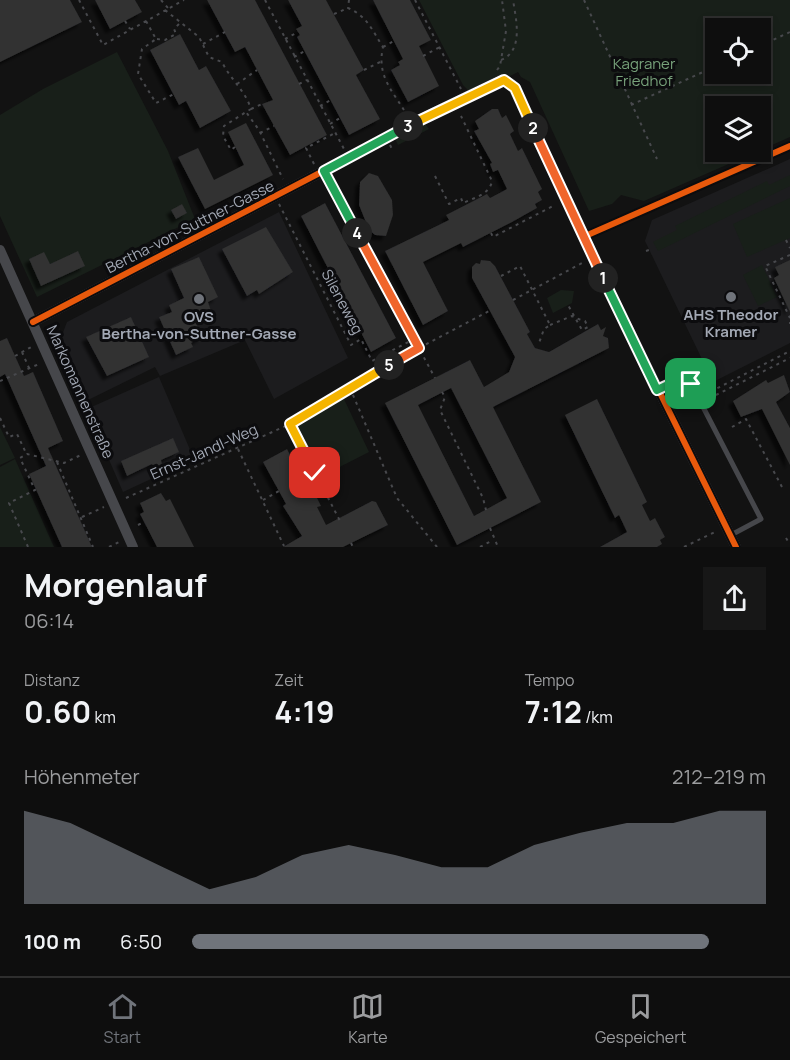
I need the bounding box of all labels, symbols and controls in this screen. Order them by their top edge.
map controls [705,18,771,162]
button: locate [705,18,771,84]
park label: Kagraner Friedhof [613,53,676,91]
button: layers [705,96,771,162]
pin: 3 [393,111,423,141]
pin: 2 [518,113,548,143]
text: 3 [403,115,413,137]
text: 2 [528,117,538,139]
street label: Bertha-von-Suttner-Gasse [102,175,278,278]
pin: 4 [342,218,372,248]
text: 4 [352,222,362,244]
pin: 1 [588,263,618,293]
street label: Sileneweg [317,265,368,338]
text: 1 [599,267,607,289]
marker: AHS Theodor Kramer [724,290,738,304]
marker: OVS Bertha-von-Suttner-Gasse [192,292,206,306]
place label: AHS Theodor Kramer [683,304,779,342]
place label: OVS Bertha-von-Suttner-Gasse [101,306,297,344]
street label: Markomannenstraße [42,322,119,462]
pin: 5 [374,350,404,380]
text: 5 [384,354,394,376]
pin [665,358,716,409]
icon: arrive [674,367,707,400]
street label: Ernst-Jandl-Weg [147,418,261,485]
pin [289,447,340,498]
icon: check [298,456,331,489]
text: Morgenlauf [24,562,207,607]
button: share [703,567,766,630]
text: 06:14 [24,607,74,634]
text: Distanz [24,669,80,691]
text: Zeit [274,669,304,691]
text: Tempo [525,669,575,691]
text: 0.60 [24,691,91,732]
text: 4:19 [274,691,335,732]
text: 7:12 [525,691,582,732]
text: km [91,706,116,728]
text: /km [582,706,613,728]
text: Höhenmeter [24,763,140,790]
text: 212–219 m [672,763,766,790]
text: 100 m [24,928,81,955]
text: 6:50 [120,928,162,955]
tab: Start [104,990,141,1048]
tab: Karte [348,990,388,1048]
tab: Gespeichert [595,990,686,1048]

